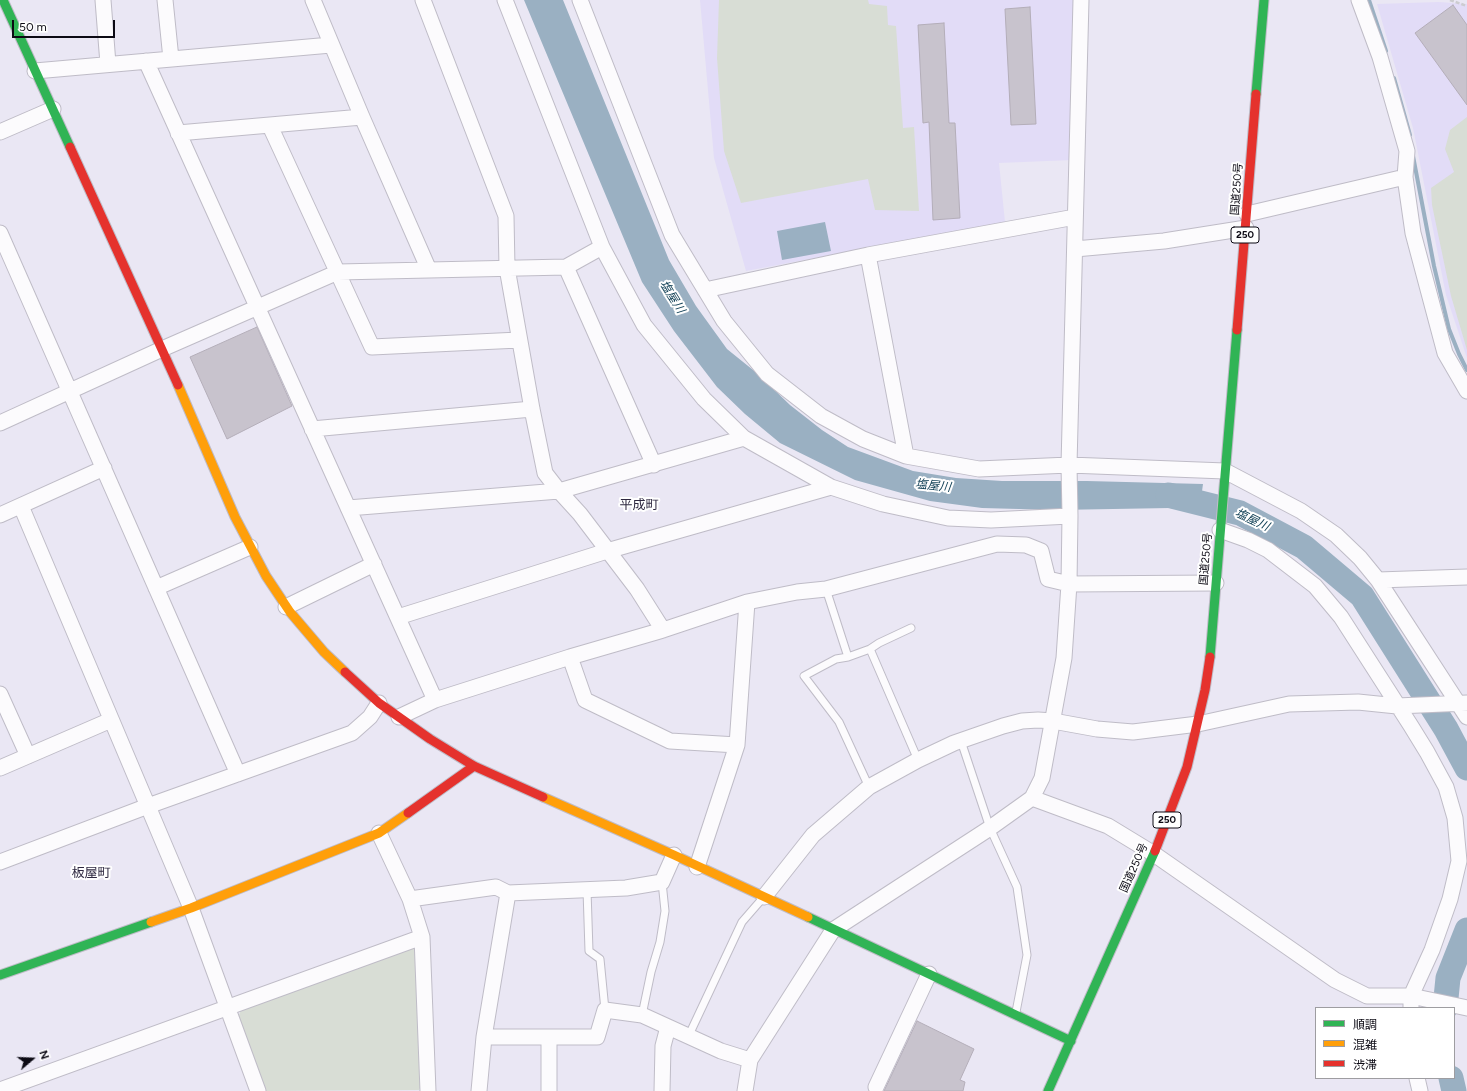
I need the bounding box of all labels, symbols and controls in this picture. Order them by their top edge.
scale bar [14,12,117,38]
text: 50 m [19,20,47,34]
street label: 国道250号 [1229,162,1245,216]
road number: 250 [1231,227,1259,243]
water label: 塩屋川 [656,278,688,316]
water label: 塩屋川 [914,477,952,495]
district label: 平成町 [620,497,658,513]
water label: 塩屋川 [1233,506,1271,534]
street label: 国道250号 [1197,532,1215,586]
road number: 250 [1153,812,1181,828]
street label: 国道250号 [1117,841,1151,895]
district label: 板屋町 [72,865,110,881]
legend [1315,1007,1455,1079]
text: 順調 [1353,1018,1377,1032]
text: 混雑 [1353,1038,1377,1052]
north arrow [12,1039,52,1079]
text: N [36,1049,51,1061]
text: 渋滞 [1353,1058,1377,1072]

